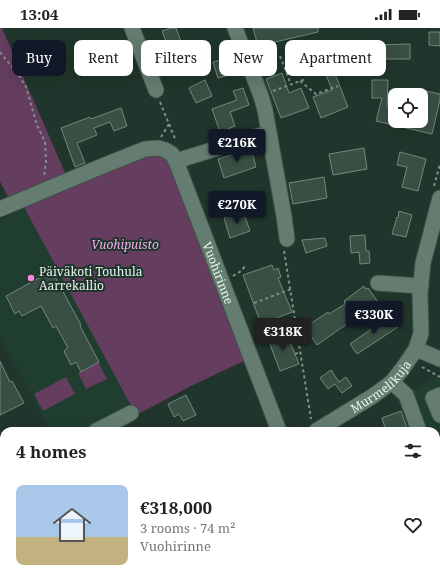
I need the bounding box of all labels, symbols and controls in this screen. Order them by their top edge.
text: 13:04 [20,4,58,24]
chip: Buy [12,40,66,76]
chip: Rent [74,40,133,76]
chip: Filters [141,40,211,76]
chip: New [219,40,277,76]
chip: Apartment [285,40,386,76]
map controls [388,88,428,128]
button: locate [388,88,428,128]
pin: €216K [209,129,265,163]
text: €216K [218,133,256,151]
pin: €270K [209,191,265,225]
text: €270K [218,195,256,213]
park label: Vuohipuisto [91,236,159,253]
street label: Vuohirinne [199,239,238,306]
place label: Päiväkoti Touhula Aarrekallio [39,263,143,294]
marker: Päiväkoti Touhula Aarrekallio [26,273,36,283]
pin: €330K [346,301,402,335]
text: €330K [355,305,393,323]
pin: €318K [255,318,311,352]
text: €318K [264,322,302,340]
street label: Murmelikuja [347,356,415,417]
text: 4 homes [16,440,86,463]
icon: filters [402,440,424,462]
text: €318,000 [140,496,212,519]
icon: home [48,501,96,549]
icon: heart [402,514,424,536]
text: 3 rooms · 74 m² [140,519,235,537]
text: Vuohirinne [140,537,211,555]

